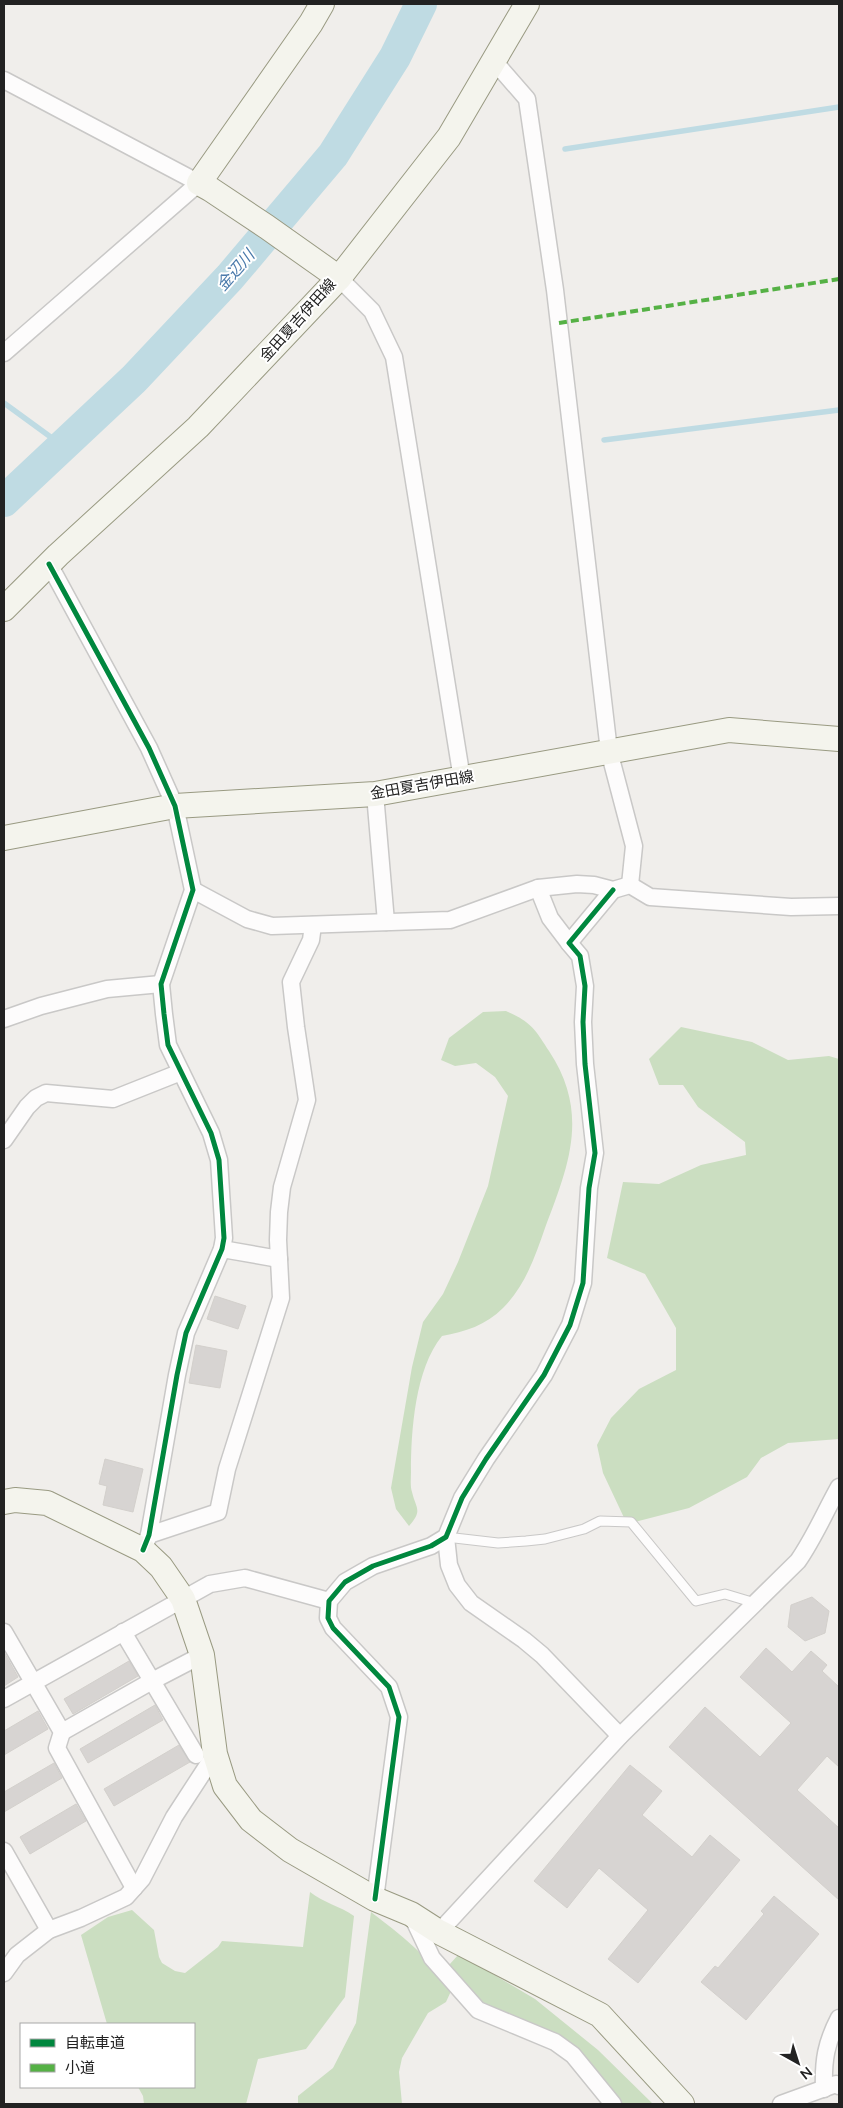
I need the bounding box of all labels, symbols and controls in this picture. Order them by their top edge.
water label: 金辺川 [212,244,260,295]
street label: 金田夏吉伊田線 [255,274,340,365]
street label: 金田夏吉伊田線 [369,766,475,803]
legend [20,2023,195,2088]
text: 自転車道 [65,2033,125,2052]
north arrow [773,2038,823,2088]
text: 小道 [65,2058,95,2077]
text: N [796,2063,816,2083]

